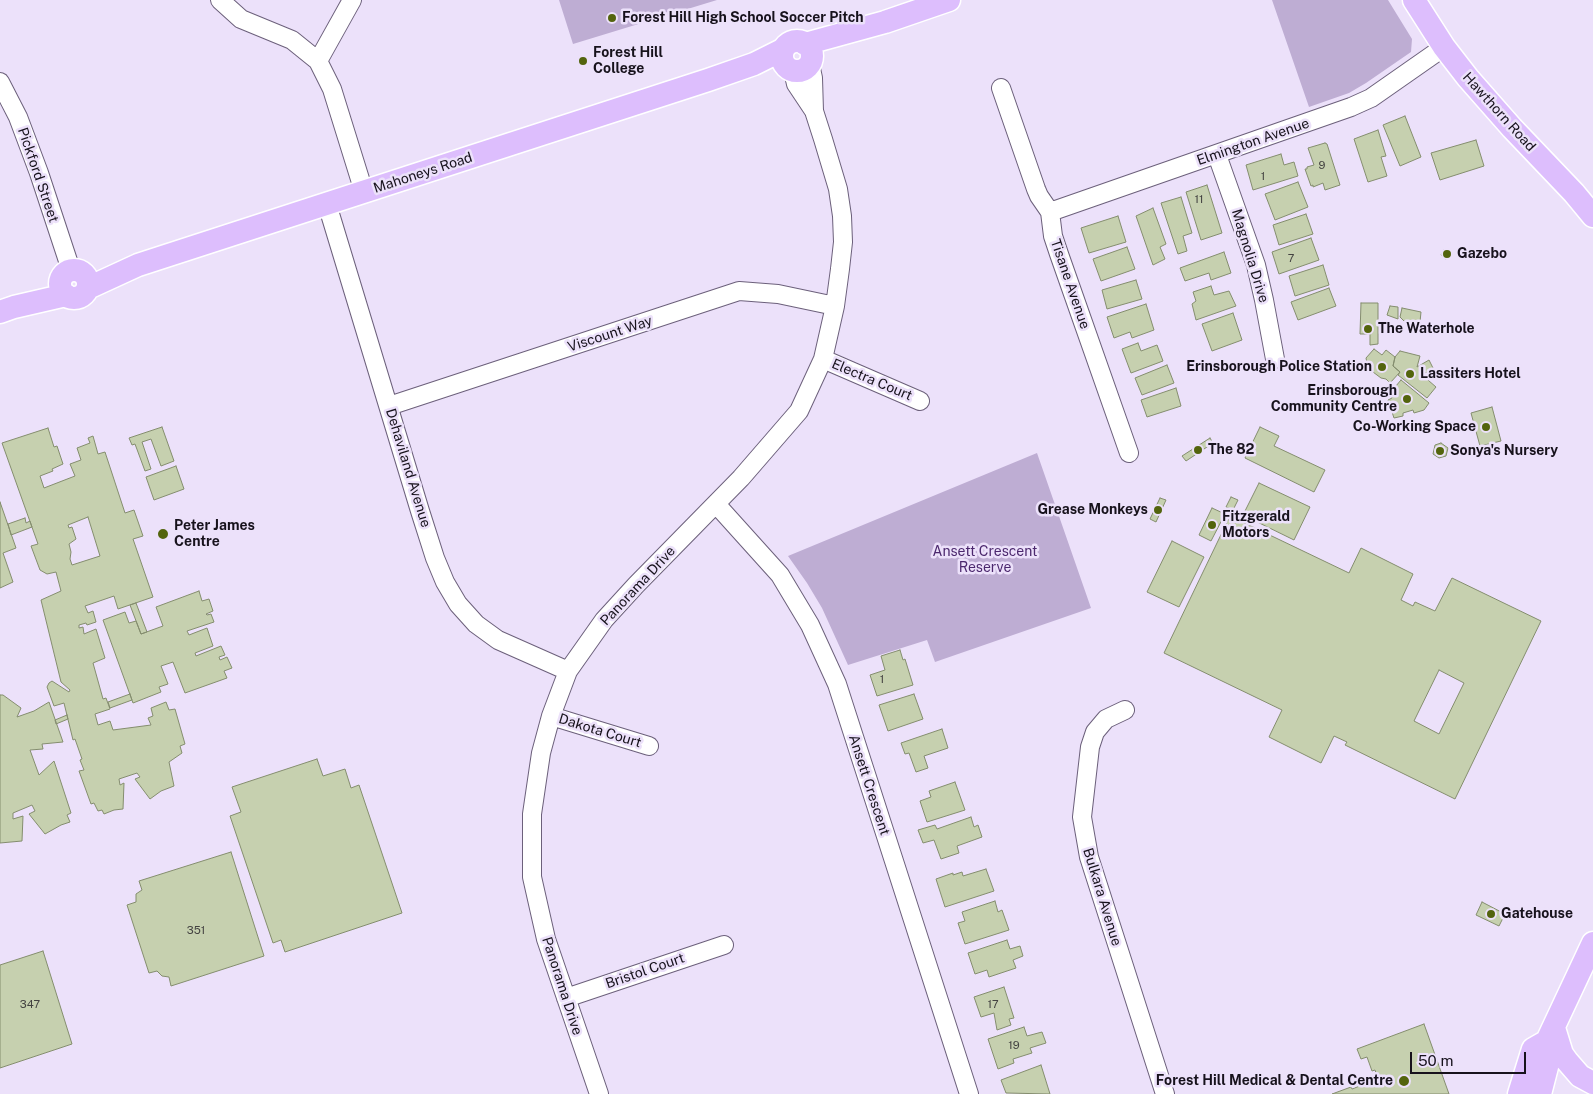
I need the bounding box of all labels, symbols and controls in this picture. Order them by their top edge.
place label: Forest Hill High School Soccer Pitch [622,10,864,26]
marker: Forest Hill High School Soccer Pitch [606,12,618,24]
place label: Forest Hill College [593,45,663,78]
marker: Forest Hill College [577,55,589,67]
street label: Hawthorn Road [1459,69,1539,155]
street label: Elmington Avenue [1195,115,1311,169]
street label: Pickford Street [14,125,62,225]
street label: Mahoneys Road [371,149,475,197]
house number: 9 [1319,159,1325,173]
house number: 1 [1261,170,1265,184]
house number: 11 [1195,193,1203,207]
street label: Magnolia Drive [1228,207,1272,305]
street label: Tisane Avenue [1047,237,1093,331]
place label: Gazebo [1457,246,1507,262]
marker: Gazebo [1441,248,1453,260]
house number: 7 [1288,252,1294,266]
street label: Viscount Way [566,312,654,356]
place label: The Waterhole [1378,321,1475,337]
marker: The Waterhole [1362,323,1374,335]
street label: Electra Court [829,355,915,405]
place label: Erinsborough Police Station [1186,359,1372,375]
marker: Erinsborough Police Station [1376,361,1388,373]
place label: Lassiters Hotel [1420,366,1521,382]
marker: Lassiters Hotel [1404,368,1416,380]
place label: Erinsborough Community Centre [1271,383,1397,416]
marker: Erinsborough Community Centre [1401,393,1413,405]
street label: Dehaviland Avenue [382,406,434,530]
place label: Co-Working Space [1353,419,1476,435]
marker: Co-Working Space [1480,421,1492,433]
place label: The 82 [1208,442,1254,458]
place label: Sonya's Nursery [1450,443,1558,459]
marker: The 82 [1192,444,1204,456]
marker: Sonya's Nursery [1434,445,1446,457]
place label: Grease Monkeys [1037,502,1148,518]
marker: Grease Monkeys [1152,504,1164,516]
place label: Fitzgerald Motors [1222,509,1290,542]
place label: Peter James Centre [174,518,255,550]
marker: Fitzgerald Motors [1206,519,1218,531]
marker: Peter James Centre [156,527,170,541]
street label: Panorama Drive [597,543,679,629]
park label: Ansett Crescent Reserve [933,544,1037,576]
house number: 1 [880,673,884,687]
street label: Dakota Court [557,710,643,752]
street label: Ansett Crescent [845,733,893,837]
street label: Bulkara Avenue [1079,846,1125,948]
place label: Gatehouse [1501,906,1573,922]
marker: Gatehouse [1485,908,1497,920]
house number: 351 [187,924,205,938]
street label: Panorama Drive [538,935,586,1037]
street label: Bristol Court [603,950,687,992]
house number: 347 [20,998,40,1012]
house number: 17 [987,998,999,1012]
house number: 19 [1008,1039,1020,1053]
scale bar [1413,1042,1529,1074]
text: 50 m [1418,1052,1453,1069]
place label: Forest Hill Medical & Dental Centre [1156,1073,1393,1089]
marker: Forest Hill Medical & Dental Centre [1397,1074,1411,1088]

